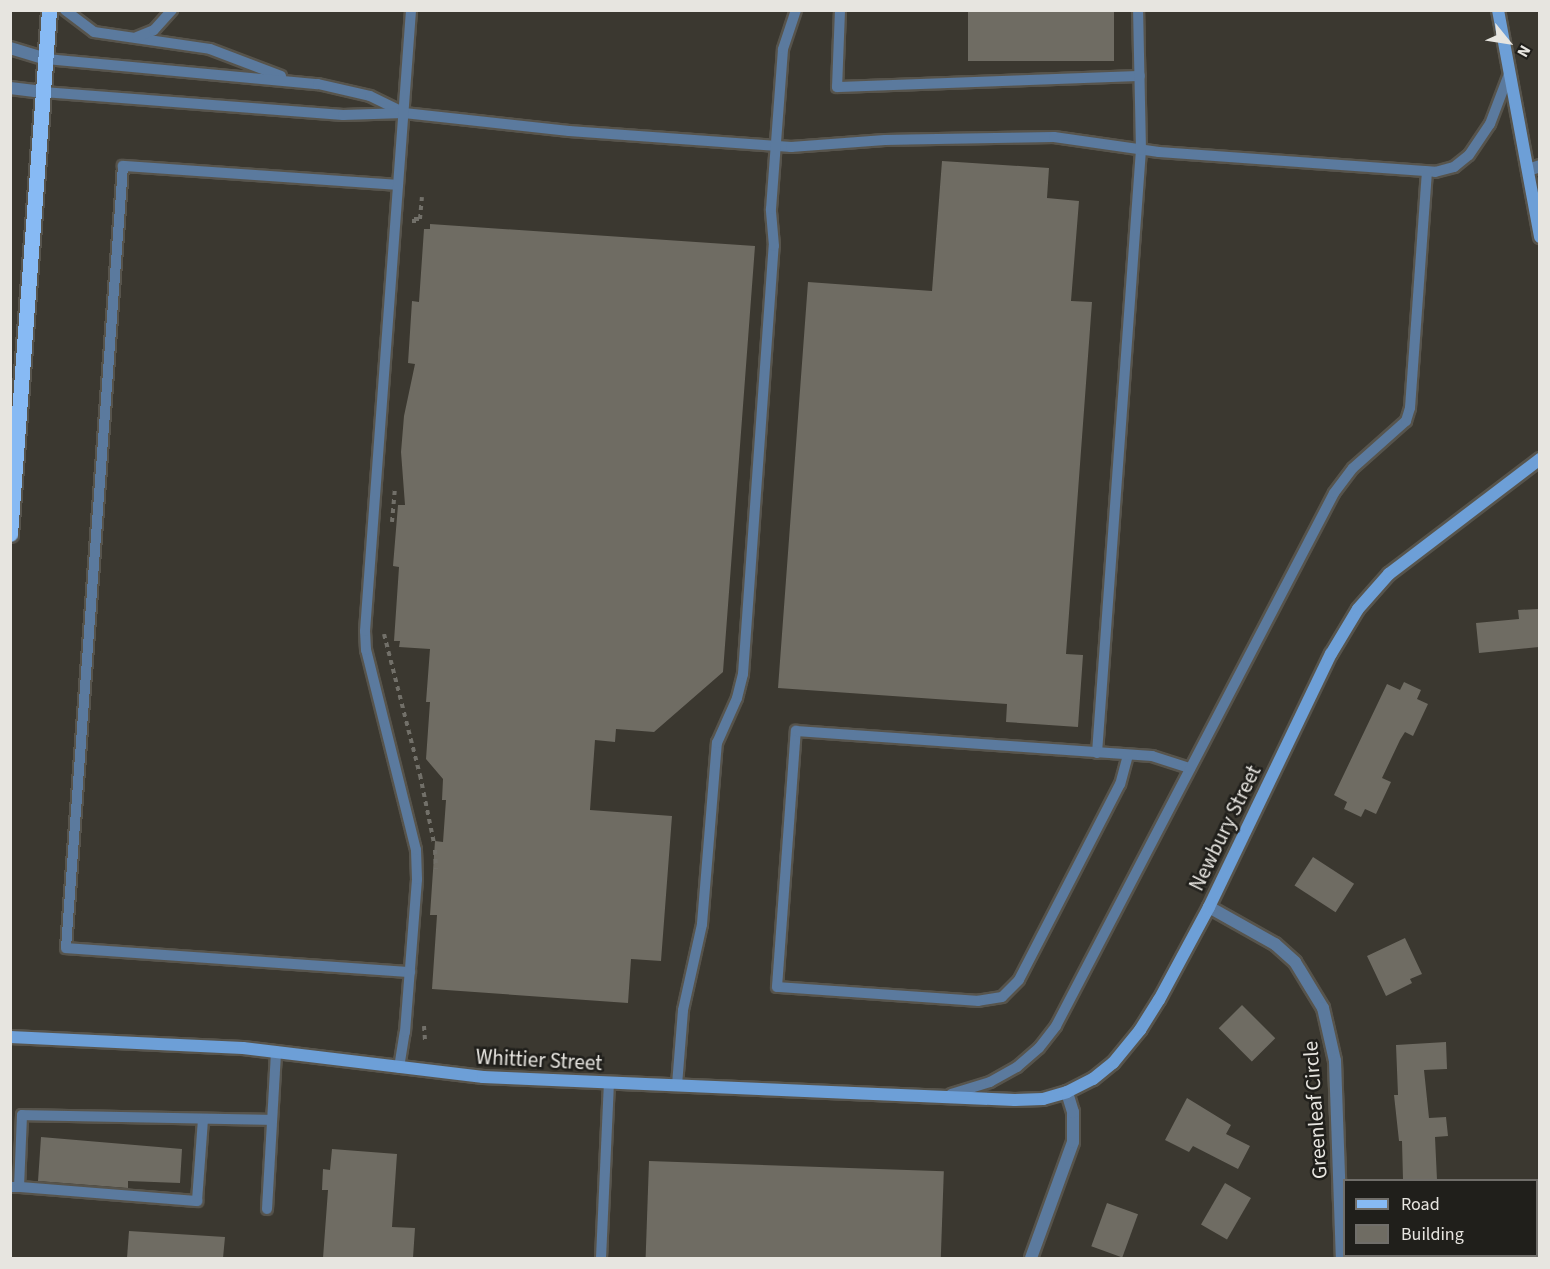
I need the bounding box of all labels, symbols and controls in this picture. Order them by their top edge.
north arrow [1478,12,1538,72]
text: N [1511,41,1536,61]
street label: Newbury Street [1184,761,1266,895]
street label: Greenleaf Circle [1298,1040,1332,1180]
street label: Whittier Street [475,1044,603,1076]
legend [1343,1179,1538,1257]
text: Road [1401,1192,1440,1217]
text: Building [1401,1222,1464,1247]

